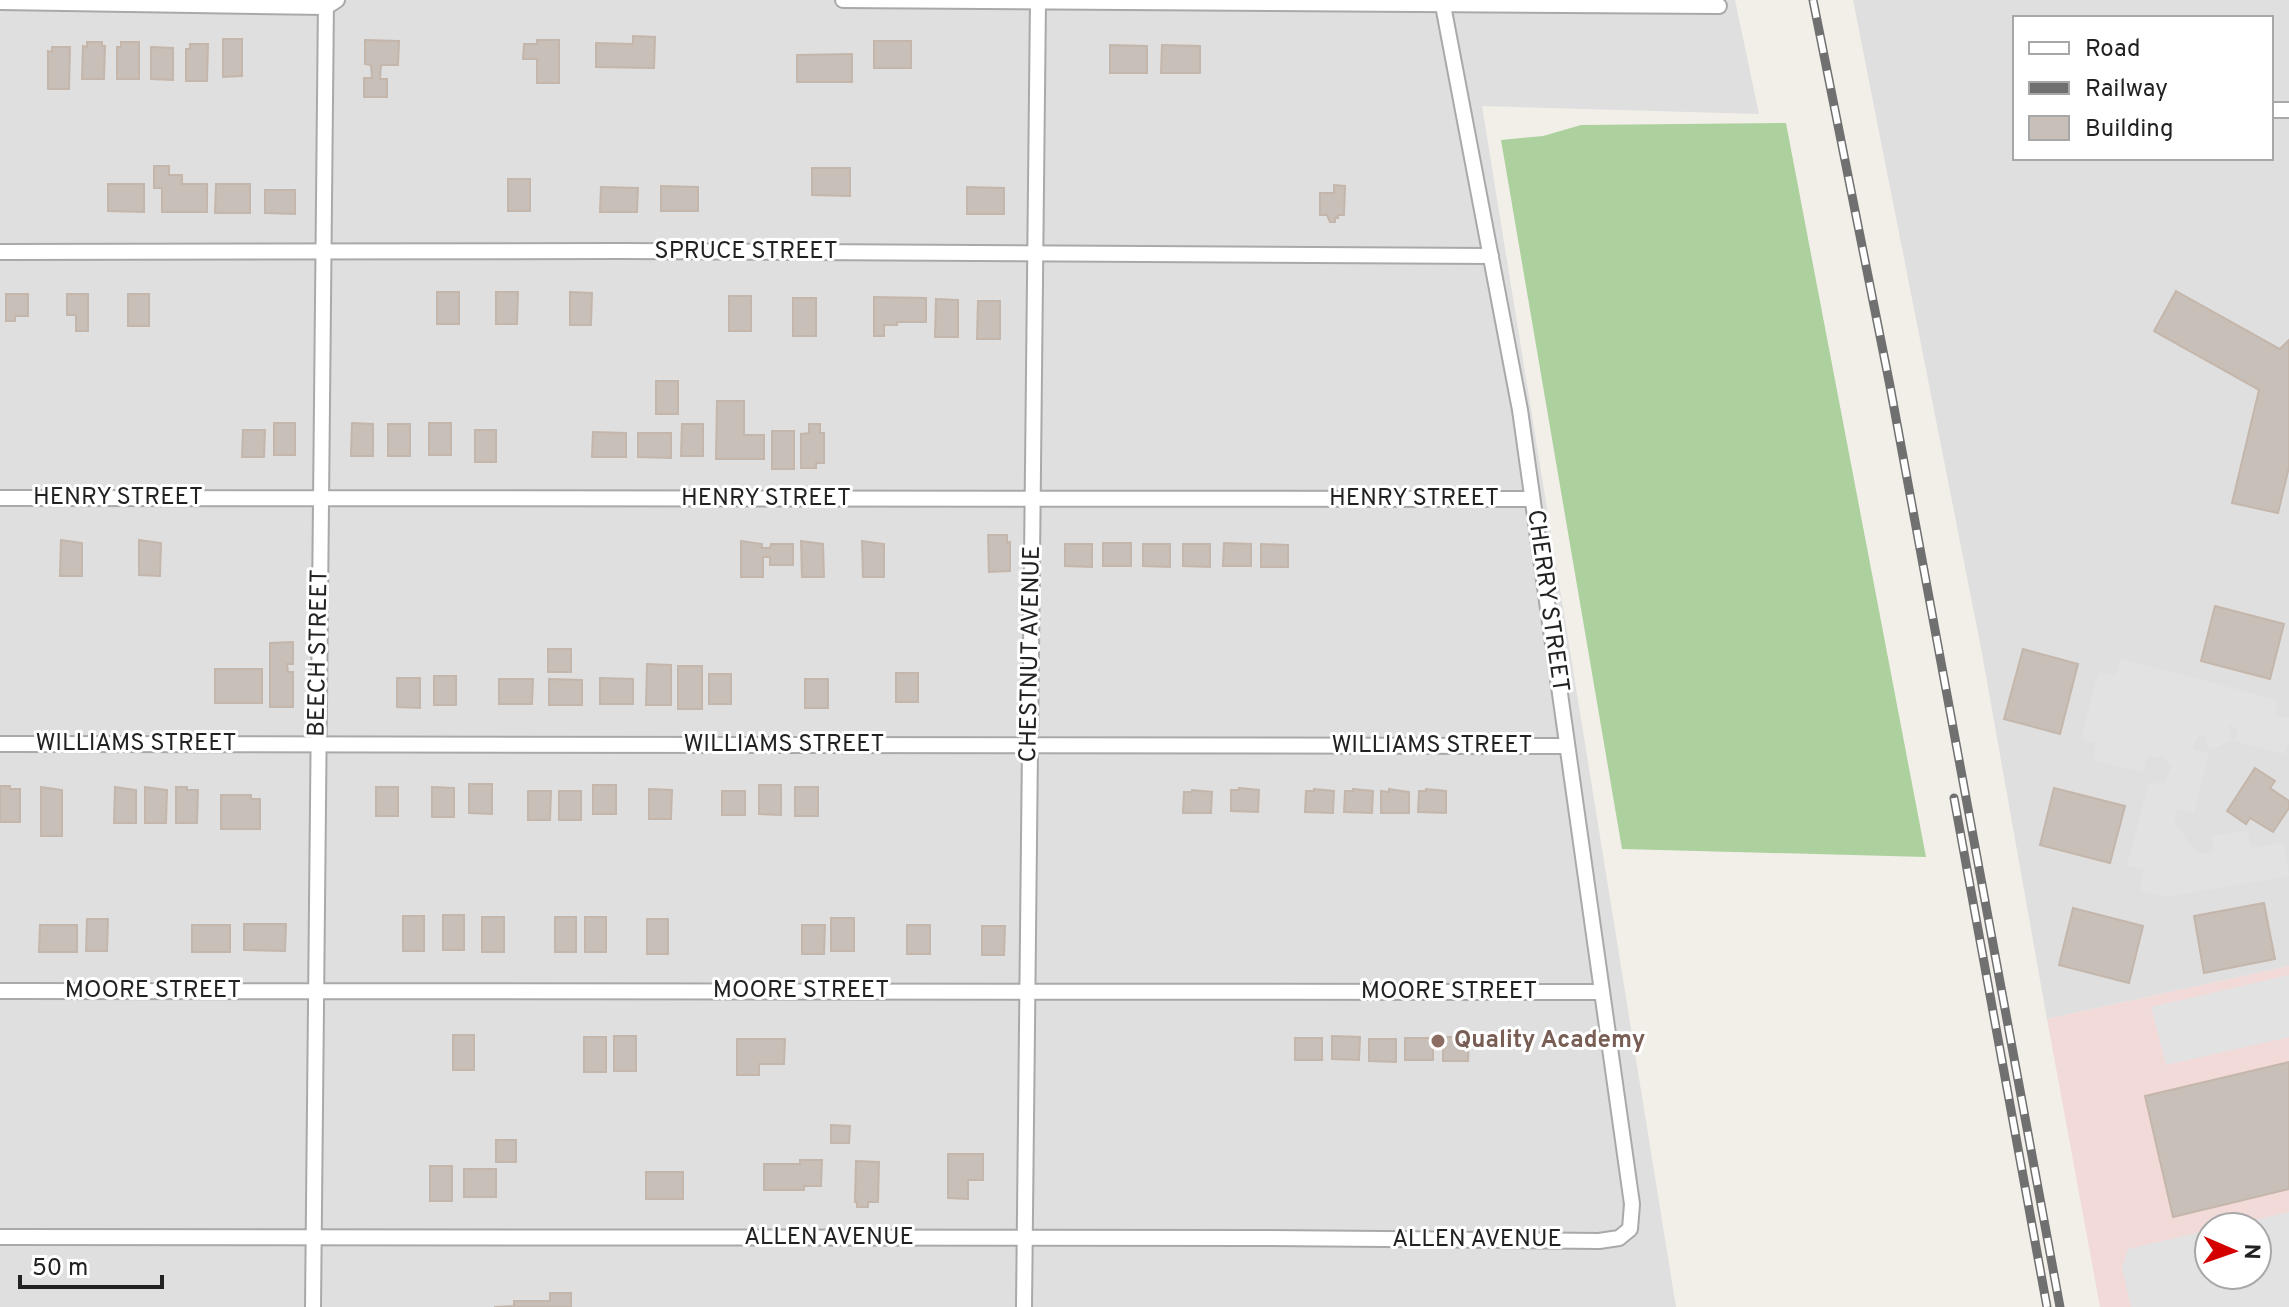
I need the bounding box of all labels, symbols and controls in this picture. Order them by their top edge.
legend [2013,16,2273,160]
text: Road [2085,35,2141,65]
text: Railway [2085,75,2168,105]
text: Building [2085,115,2174,145]
street label: SPRUCE STREET [654,237,838,267]
street label: HENRY STREET [33,483,203,513]
street label: HENRY STREET [681,484,851,514]
street label: HENRY STREET [1329,484,1499,514]
street label: CHERRY STREET [1519,508,1575,694]
street label: CHESTNUT AVENUE [1014,545,1048,763]
street label: BEECH STREET [303,569,335,737]
street label: WILLIAMS STREET [35,729,237,759]
street label: WILLIAMS STREET [683,730,885,760]
street label: WILLIAMS STREET [1331,731,1533,761]
street label: MOORE STREET [65,976,241,1006]
street label: MOORE STREET [713,976,889,1006]
street label: MOORE STREET [1361,977,1537,1007]
place label: Quality Academy [1454,1026,1645,1056]
marker: Quality Academy [1429,1032,1447,1050]
north arrow [2193,1211,2273,1291]
street label: ALLEN AVENUE [744,1223,914,1253]
street label: ALLEN AVENUE [1392,1225,1562,1255]
scale bar [20,1239,162,1289]
text: N [2237,1243,2264,1260]
text: 50 m [32,1254,88,1284]

